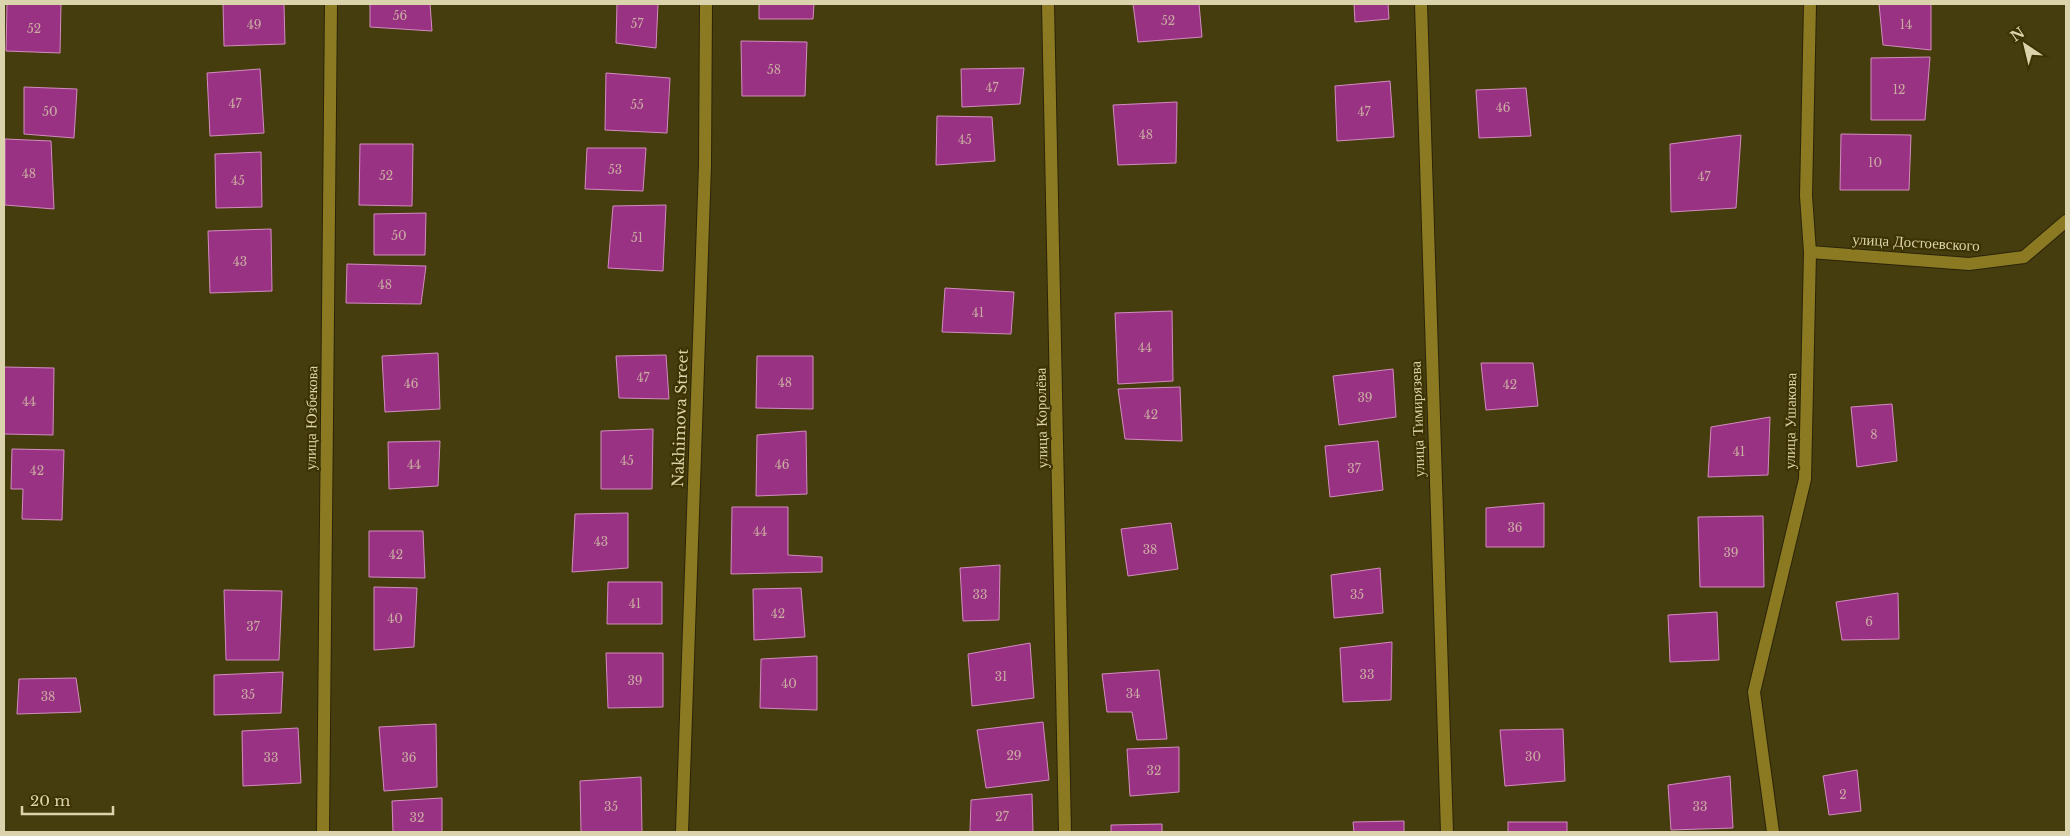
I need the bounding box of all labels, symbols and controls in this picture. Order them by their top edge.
house number: 56 [393,8,408,23]
house number: 52 [1161,13,1175,28]
house number: 57 [631,16,644,31]
house number: 49 [247,17,261,32]
house number: 14 [1900,17,1912,32]
north arrow [2000,20,2050,70]
house number: 52 [27,21,41,36]
text: N [2007,23,2028,46]
house number: 58 [767,62,781,77]
house number: 47 [985,80,999,95]
house number: 12 [1893,82,1905,97]
house number: 47 [228,96,242,111]
house number: 55 [630,97,644,112]
house number: 46 [1496,100,1511,115]
house number: 50 [42,104,58,119]
house number: 47 [1357,104,1371,119]
house number: 48 [1139,127,1153,142]
house number: 45 [958,132,972,147]
house number: 10 [1868,155,1882,170]
house number: 53 [608,162,622,177]
house number: 48 [22,166,36,181]
house number: 52 [379,168,393,183]
house number: 47 [1697,169,1711,184]
house number: 45 [231,173,245,188]
house number: 50 [391,228,407,243]
street label: улица Достоевского [1852,229,1980,255]
house number: 51 [631,230,643,245]
house number: 43 [233,254,247,269]
house number: 48 [378,277,392,292]
house number: 41 [972,305,984,320]
house number: 44 [1138,340,1152,355]
street label: Nakhimova Street [668,348,692,487]
street label: улица Тимирязева [1405,360,1429,477]
street label: улица Юзбекова [301,365,321,470]
street label: улица Королёва [1031,367,1051,468]
house number: 47 [636,370,650,385]
street label: улица Ушакова [1780,372,1800,469]
house number: 48 [778,375,792,390]
house number: 46 [404,376,419,391]
house number: 42 [1503,377,1517,392]
house number: 39 [1357,390,1373,405]
house number: 44 [22,394,36,409]
house number: 42 [1144,407,1158,422]
house number: 8 [1870,427,1878,442]
house number: 41 [1733,444,1745,459]
house number: 45 [620,453,634,468]
house number: 44 [407,457,421,472]
house number: 46 [775,457,790,472]
house number: 37 [1347,461,1362,476]
house number: 42 [30,463,44,478]
house number: 36 [1507,520,1523,535]
house number: 44 [753,524,767,539]
house number: 43 [594,534,608,549]
house number: 38 [1143,542,1157,557]
house number: 39 [1723,545,1739,560]
house number: 42 [389,547,403,562]
house number: 33 [973,587,987,602]
house number: 35 [1350,587,1364,602]
house number: 41 [629,596,641,611]
house number: 42 [771,606,785,621]
house number: 40 [387,611,403,626]
house number: 6 [1865,614,1873,629]
house number: 37 [246,619,261,634]
house number: 33 [1360,667,1374,682]
house number: 31 [995,669,1007,684]
house number: 39 [627,673,643,688]
house number: 40 [781,676,797,691]
house number: 34 [1126,686,1140,701]
house number: 35 [241,687,255,702]
house number: 38 [41,689,55,704]
house number: 29 [1006,748,1022,763]
house number: 30 [1525,749,1541,764]
house number: 33 [264,750,278,765]
house number: 36 [401,750,417,765]
house number: 32 [1147,763,1161,778]
scale bar [22,784,114,816]
house number: 2 [1839,787,1847,802]
text: 20 m [30,791,70,810]
house number: 35 [604,799,618,814]
house number: 33 [1693,799,1707,814]
house number: 27 [995,809,1010,824]
house number: 32 [410,810,424,825]

